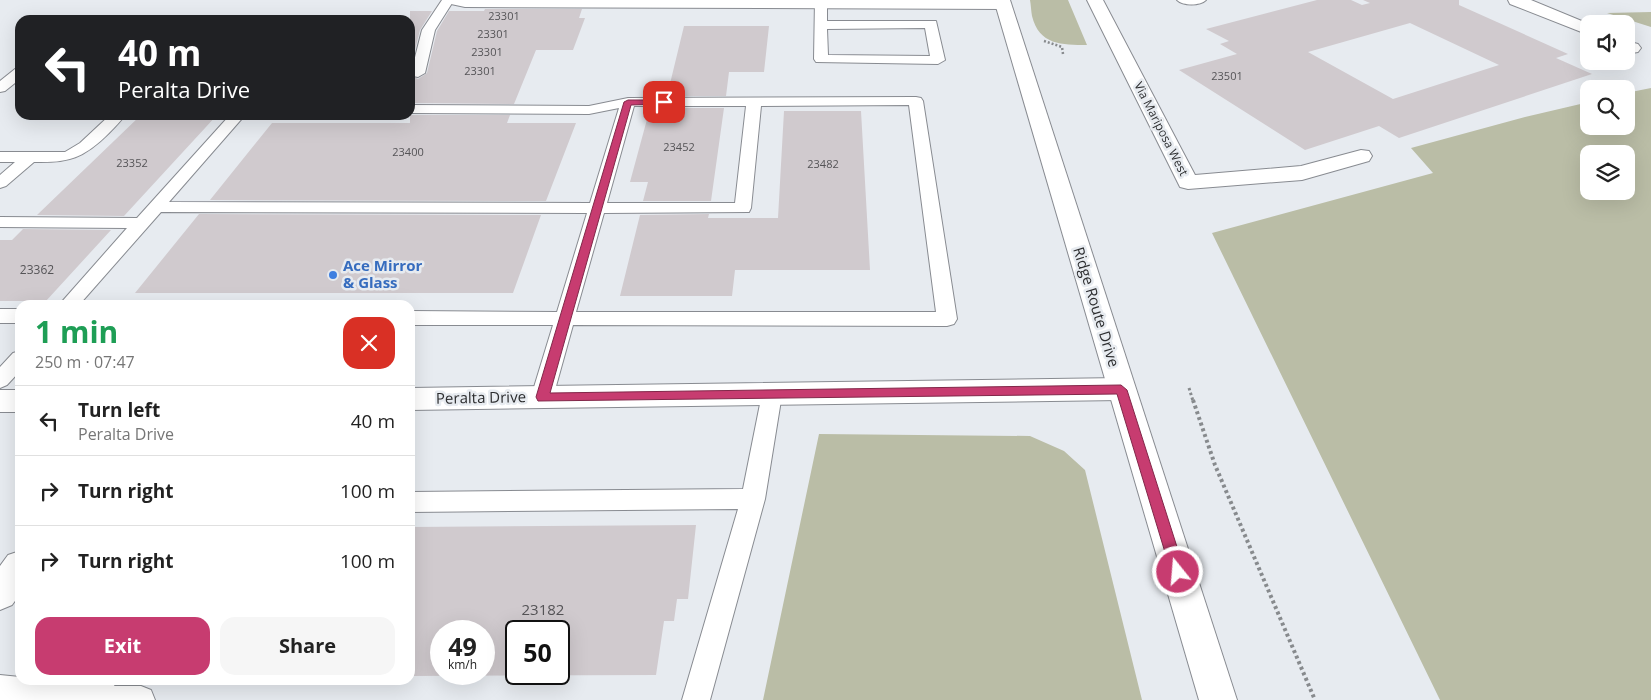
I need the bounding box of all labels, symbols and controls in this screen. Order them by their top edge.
house number: 23301 [488,8,520,23]
map controls [1580,15,1635,200]
button: sound [1580,15,1635,70]
house number: 23301 [477,26,509,41]
text: 40 m [118,29,201,76]
icon: left [35,35,100,100]
house number: 23301 [471,44,503,59]
house number: 23301 [464,63,496,78]
house number: 23501 [1211,68,1243,83]
text: Peralta Drive [118,74,250,104]
street label: Via Mariposa West [1130,79,1192,179]
button: search [1580,80,1635,135]
pin [643,81,685,123]
icon: arrive [650,88,678,116]
house number: 23452 [663,139,695,154]
house number: 23400 [392,144,424,159]
button: layers [1580,145,1635,200]
house number: 23352 [116,155,148,170]
house number: 23482 [807,156,839,171]
street label: Ridge Route Drive [1069,244,1125,369]
place label: Ace Mirror & Glass [343,255,422,292]
house number: 23362 [20,261,54,278]
marker: Ace Mirror & Glass [327,269,339,281]
text: 1 min [35,311,118,352]
button: close [343,317,395,369]
text: 250 m · 07:47 [35,351,135,373]
street label: Peralta Drive [436,386,526,408]
text: Turn left [78,397,160,423]
icon: left [35,407,63,435]
text: 40 m [351,408,395,434]
text: Peralta Drive [78,423,174,445]
icon: right [35,477,63,505]
text: Turn right [78,478,173,504]
text: 100 m [340,478,395,504]
position arrow [1151,545,1203,597]
icon: right [35,547,63,575]
text: Turn right [78,548,173,574]
text: 100 m [340,548,395,574]
house number: 23182 [522,599,564,619]
button: Exit [35,617,210,675]
button: Share [220,617,395,675]
speed limit sign: 50 [505,620,570,685]
text: 49 [448,629,477,663]
text: km/h [448,656,477,673]

